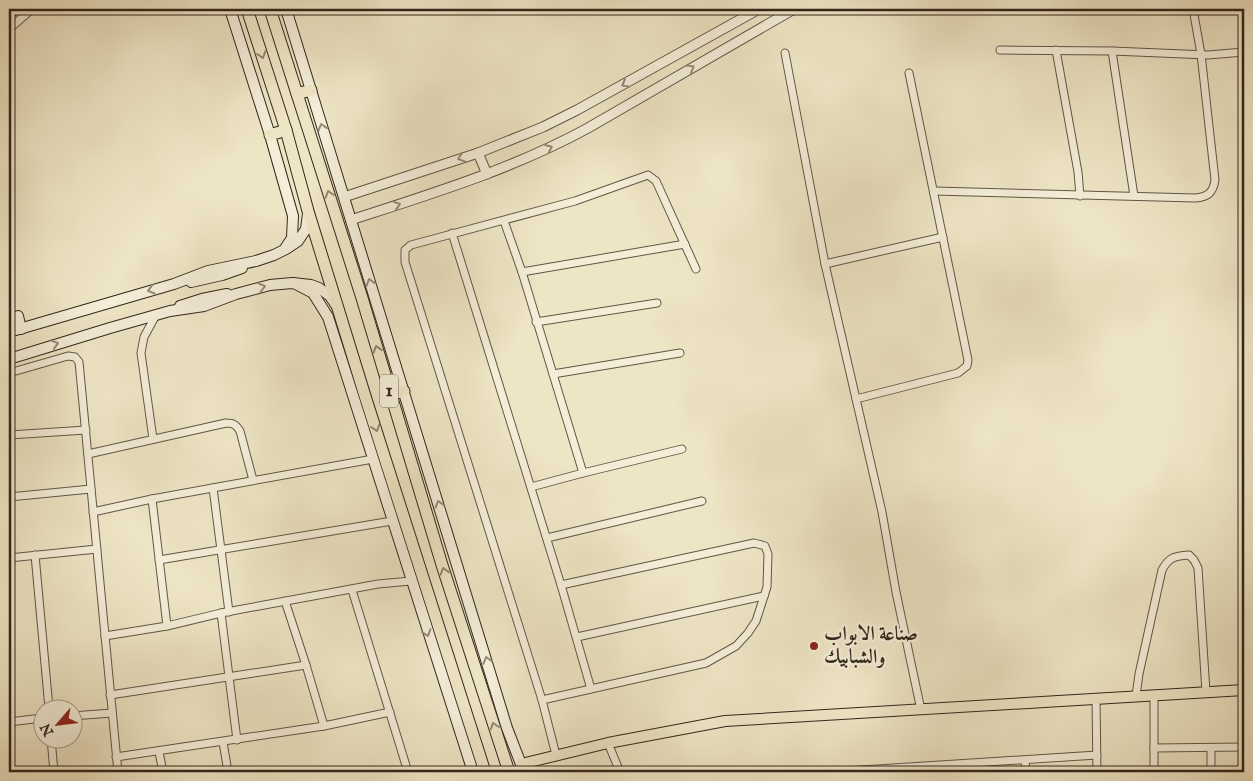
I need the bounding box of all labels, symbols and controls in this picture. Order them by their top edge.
one-way arrow [257,51,267,59]
one-way arrow [685,65,694,75]
one-way arrow [621,78,630,88]
one-way arrow [318,123,328,131]
one-way arrow [544,143,553,154]
one-way arrow [457,153,466,163]
one-way arrow [324,190,334,198]
one-way arrow [392,200,401,210]
one-way arrow [366,278,376,287]
one-way arrow [257,283,265,293]
one-way arrow [147,285,156,295]
one-way arrow [51,340,59,350]
one-way arrow [372,345,382,353]
road number: 1 [380,374,398,408]
one-way arrow [370,424,380,432]
one-way arrow [434,501,444,509]
one-way arrow [440,568,450,576]
place label: صناعة الابواب والشبابيك [824,622,918,670]
one-way arrow [422,629,432,637]
marker: صناعة الابواب والشبابيك [808,640,820,652]
one-way arrow [482,656,492,664]
north arrow [32,698,82,748]
text: N [37,720,59,740]
one-way arrow [490,722,500,731]

